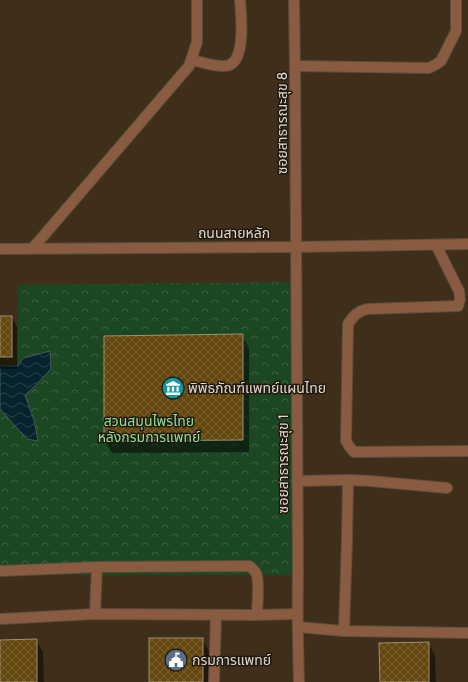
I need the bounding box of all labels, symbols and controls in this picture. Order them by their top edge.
street label: ซอยสาธารณะสุข 8 [273,72,291,174]
street label: ถนนสายหลัก [198,224,270,242]
museum icon: พิพิธภัณฑ์แพทย์แผนไทย [160,375,186,401]
place label: พิพิธภัณฑ์แพทย์แผนไทย [188,379,326,397]
park label: สวนสมุนไพรไทย หลังกรมการแพทย์ [98,412,200,446]
street label: ซอยสาธารณะสุข 1 [274,415,292,513]
public building icon: กรมการแพทย์ [163,647,189,673]
place label: กรมการแพทย์ [192,651,271,669]

